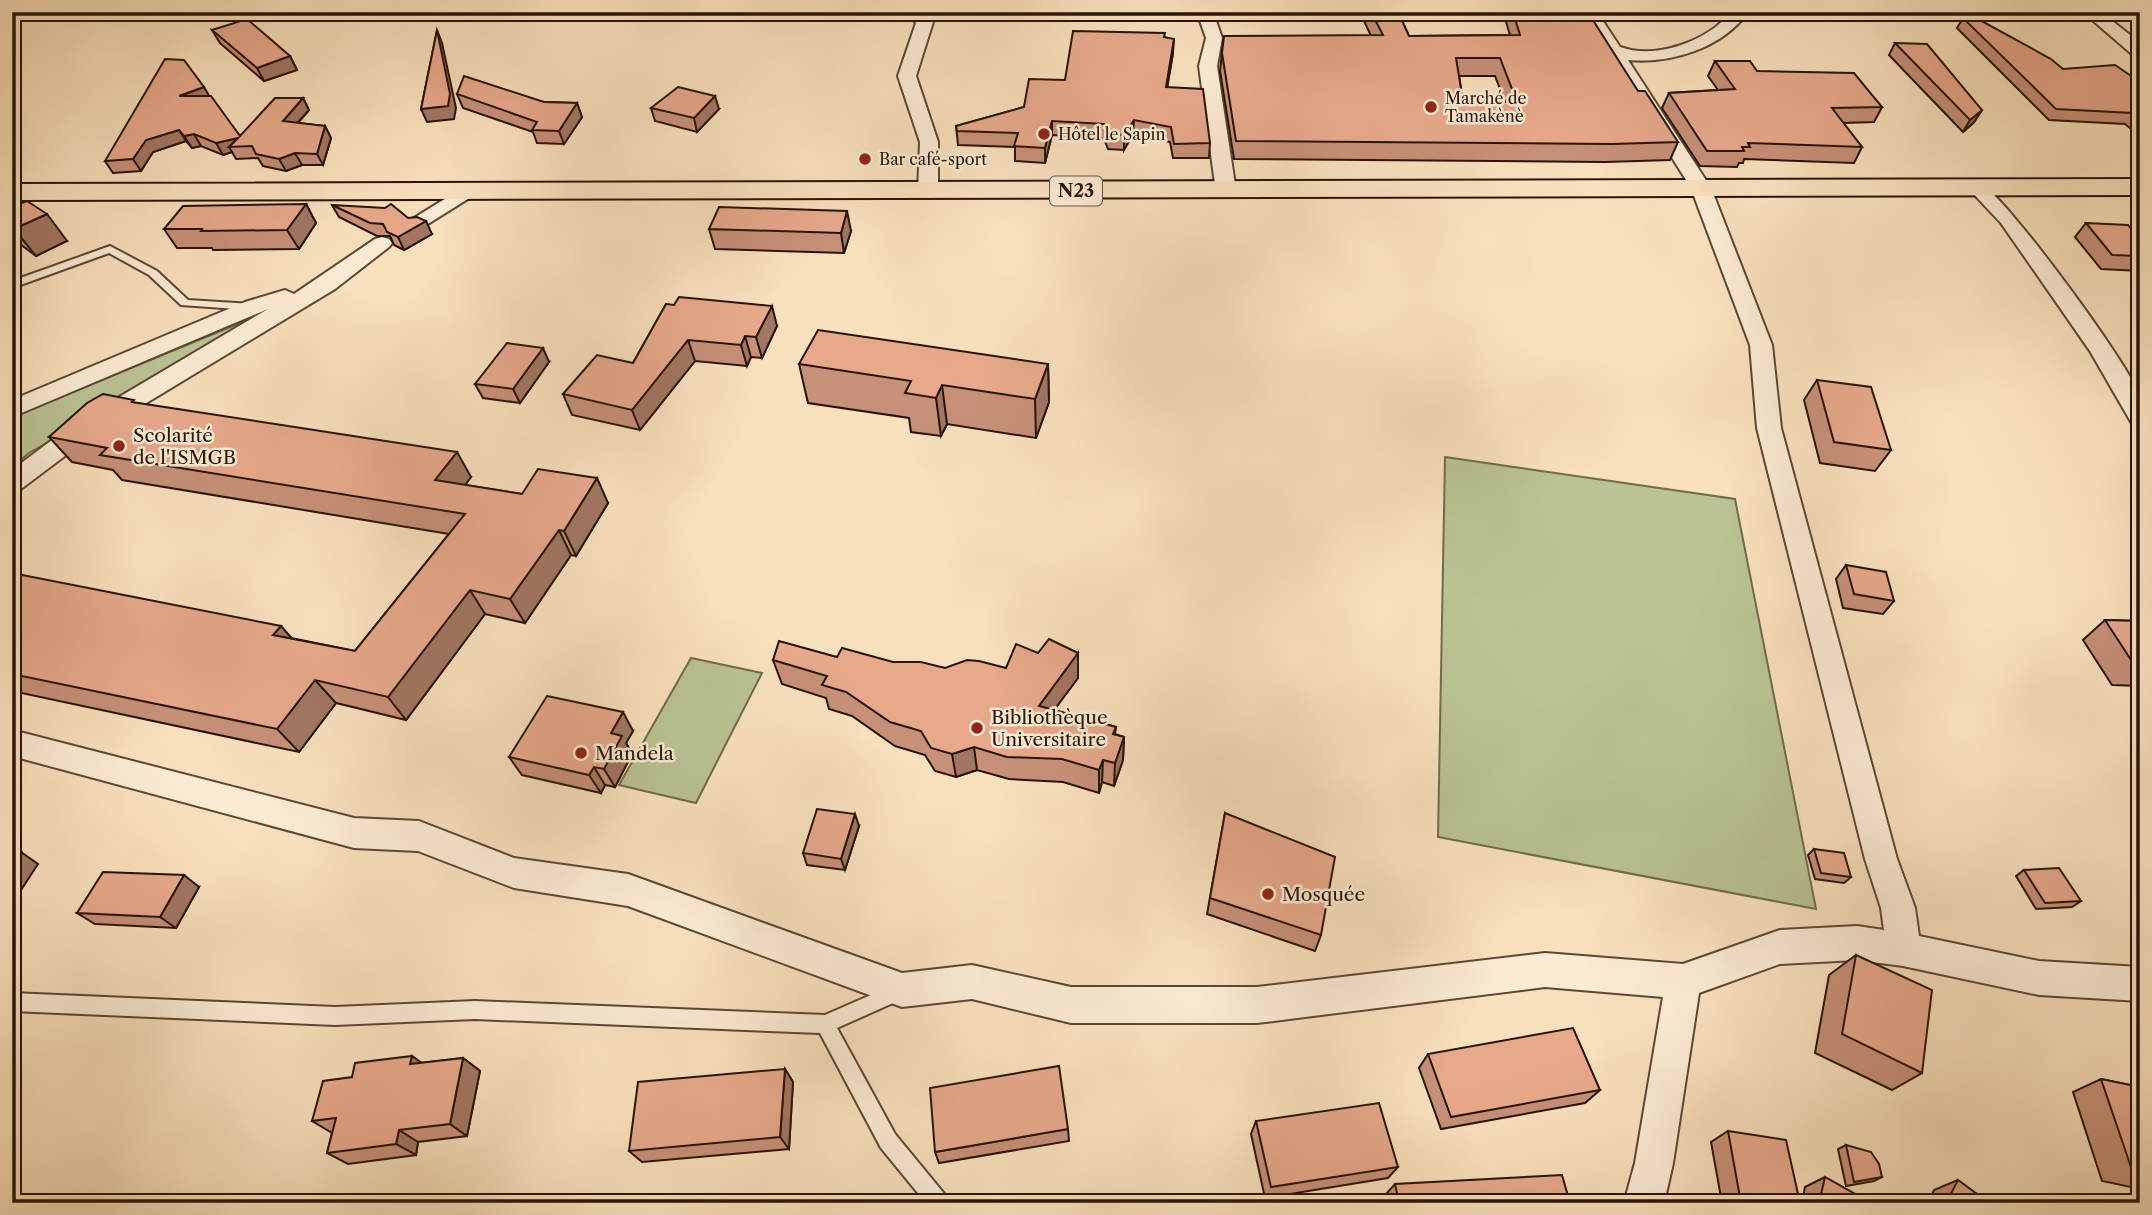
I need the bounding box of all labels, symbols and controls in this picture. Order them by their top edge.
place label: Marché de Tamakènè [1445,88,1526,126]
marker: Marché de Tamakènè [1423,99,1439,115]
place label: Hôtel le Sapin [1058,124,1165,144]
marker: Hôtel le Sapin [1036,126,1052,142]
place label: Bar café-sport [879,149,987,169]
marker: Bar café-sport [857,151,873,167]
road number: N23 [1050,176,1102,206]
place label: Scolarité de l'ISMGB [133,424,236,469]
marker: Scolarité de l'ISMGB [111,438,127,454]
place label: Bibliothèque Universitaire [991,706,1108,751]
marker: Bibliothèque Universitaire [969,720,985,736]
place label: Mandela [595,742,674,765]
marker: Mandela [573,745,589,761]
place label: Mosquée [1282,883,1365,906]
marker: Mosquée [1260,886,1276,902]

